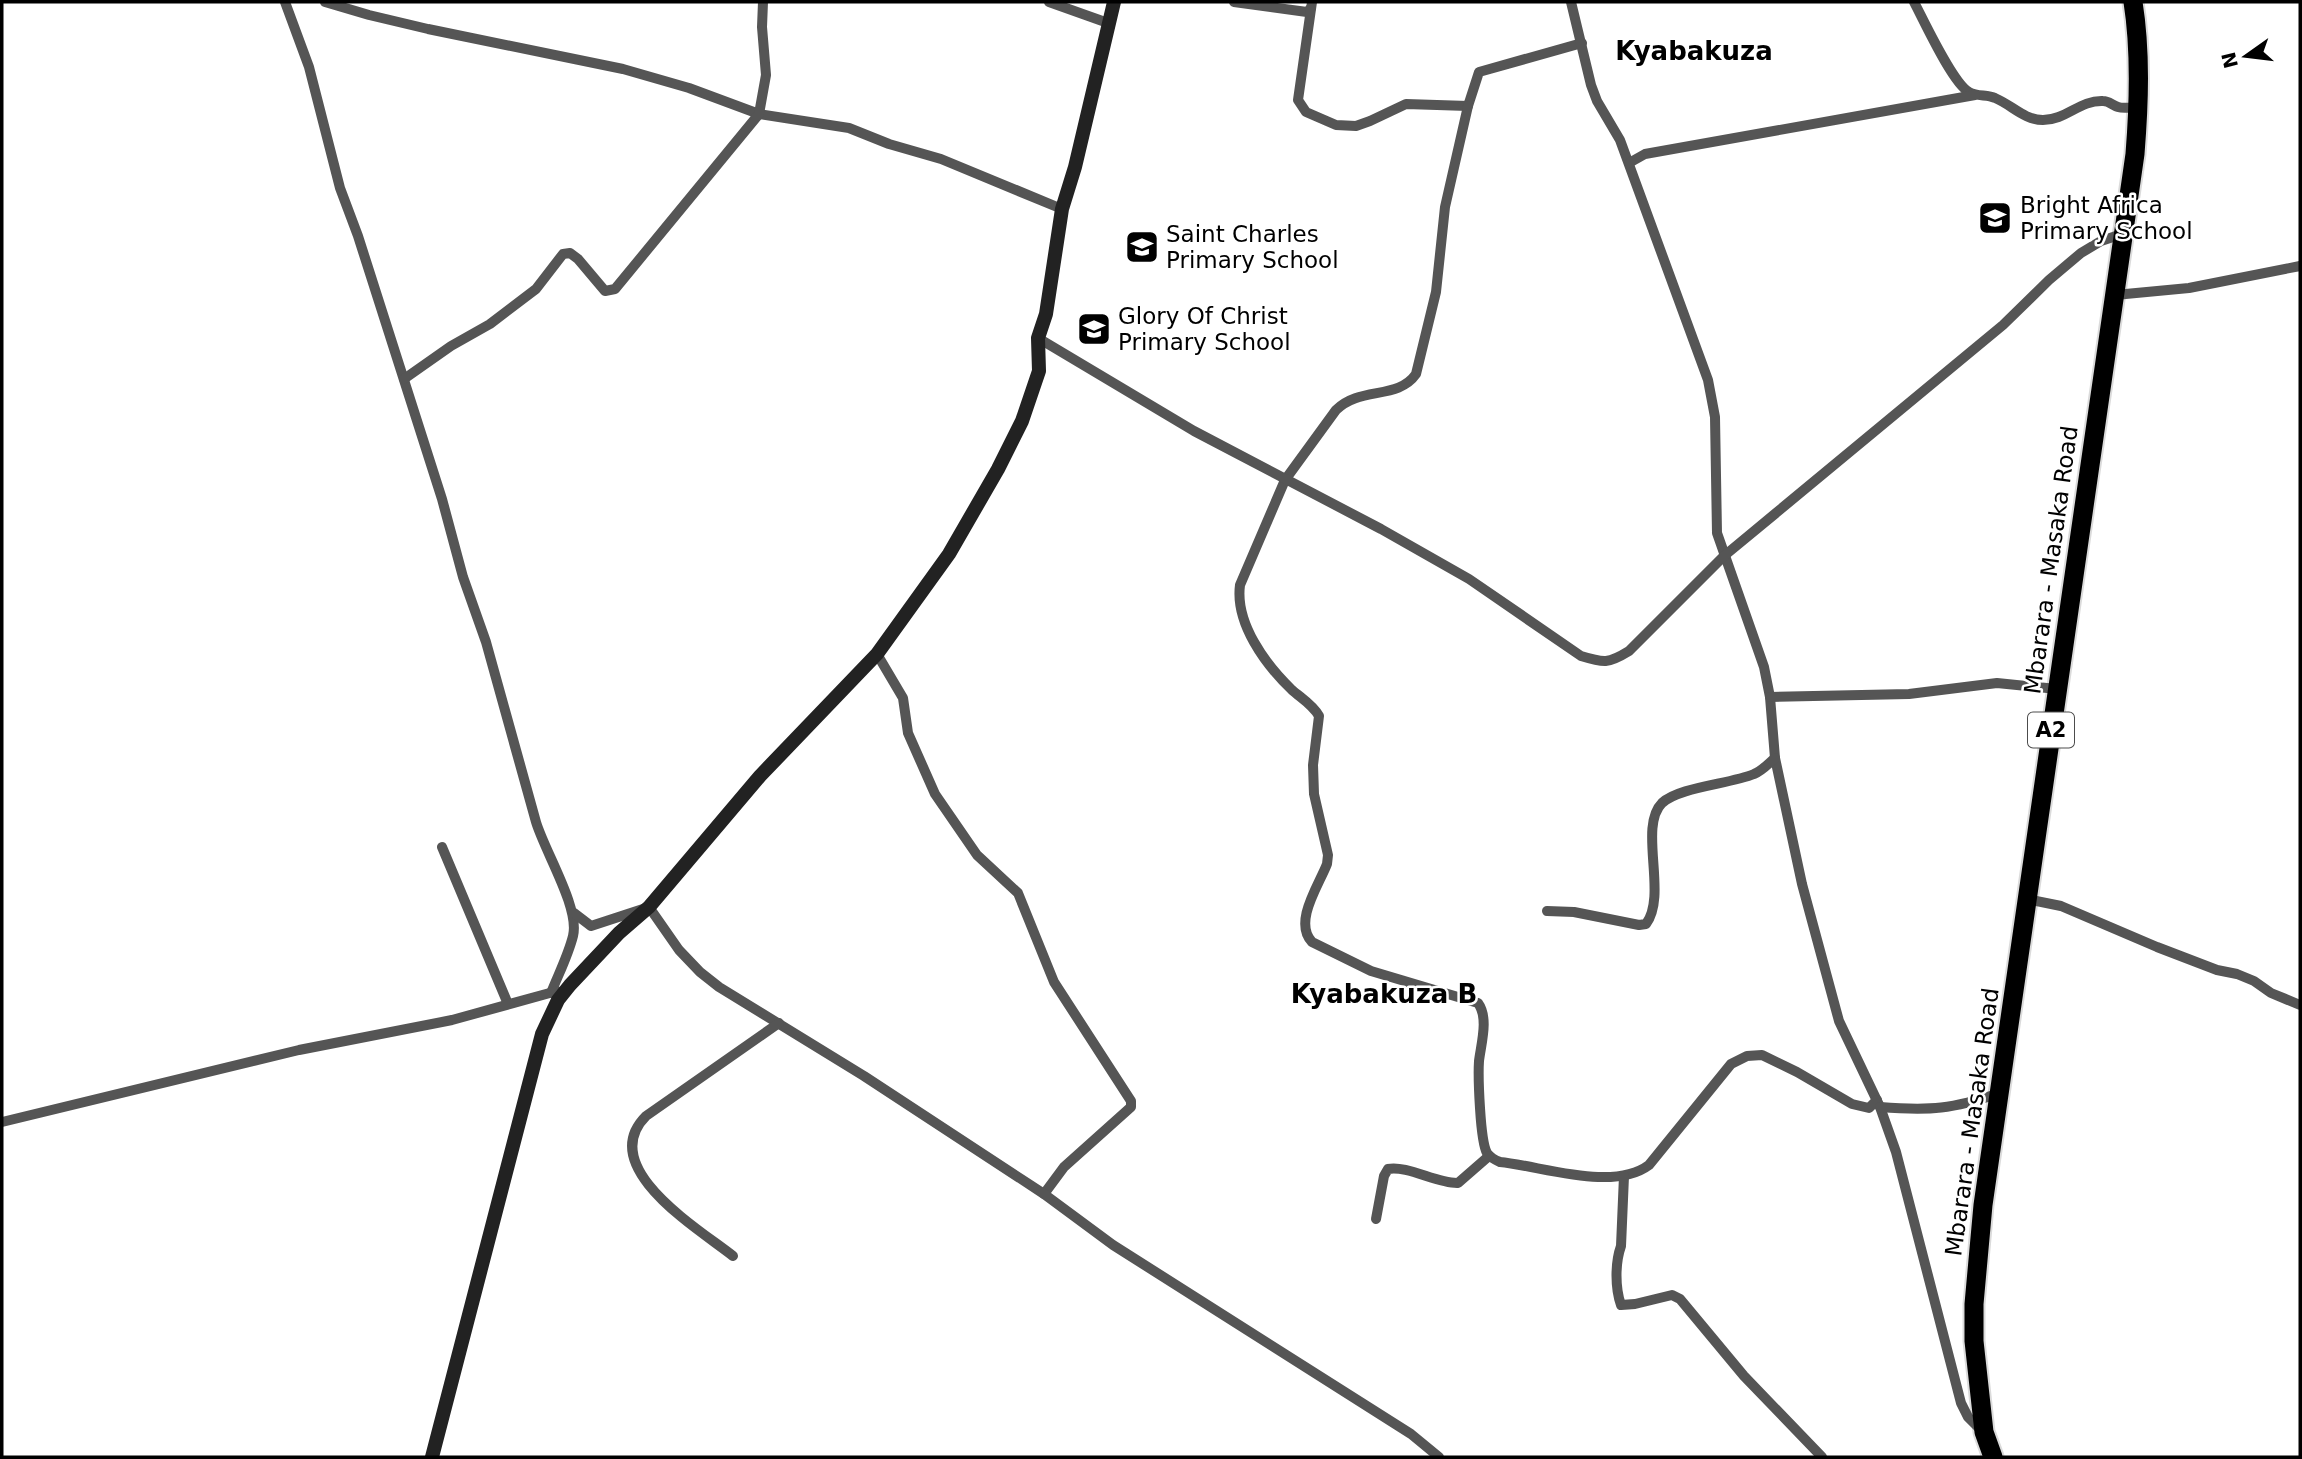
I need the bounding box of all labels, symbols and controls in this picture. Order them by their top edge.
north arrow [2211,21,2281,91]
district label: Kyabakuza [1615,36,1773,66]
text: N [2217,50,2242,70]
place label: Bright Africa Primary School [2020,192,2193,244]
school or university icon: Bright Africa Primary School [1976,199,2014,237]
place label: Saint Charles Primary School [1166,221,1339,273]
school or university icon: Saint Charles Primary School [1123,228,1161,266]
place label: Glory Of Christ Primary School [1118,303,1291,355]
school or university icon: Glory Of Christ Primary School [1075,310,1113,348]
street label: Mbarara - Masaka Road [2019,424,2083,696]
road number: A2 [2028,712,2074,748]
district label: Kyabakuza B [1291,979,1477,1009]
street label: Mbarara - Masaka Road [1940,986,2004,1258]

